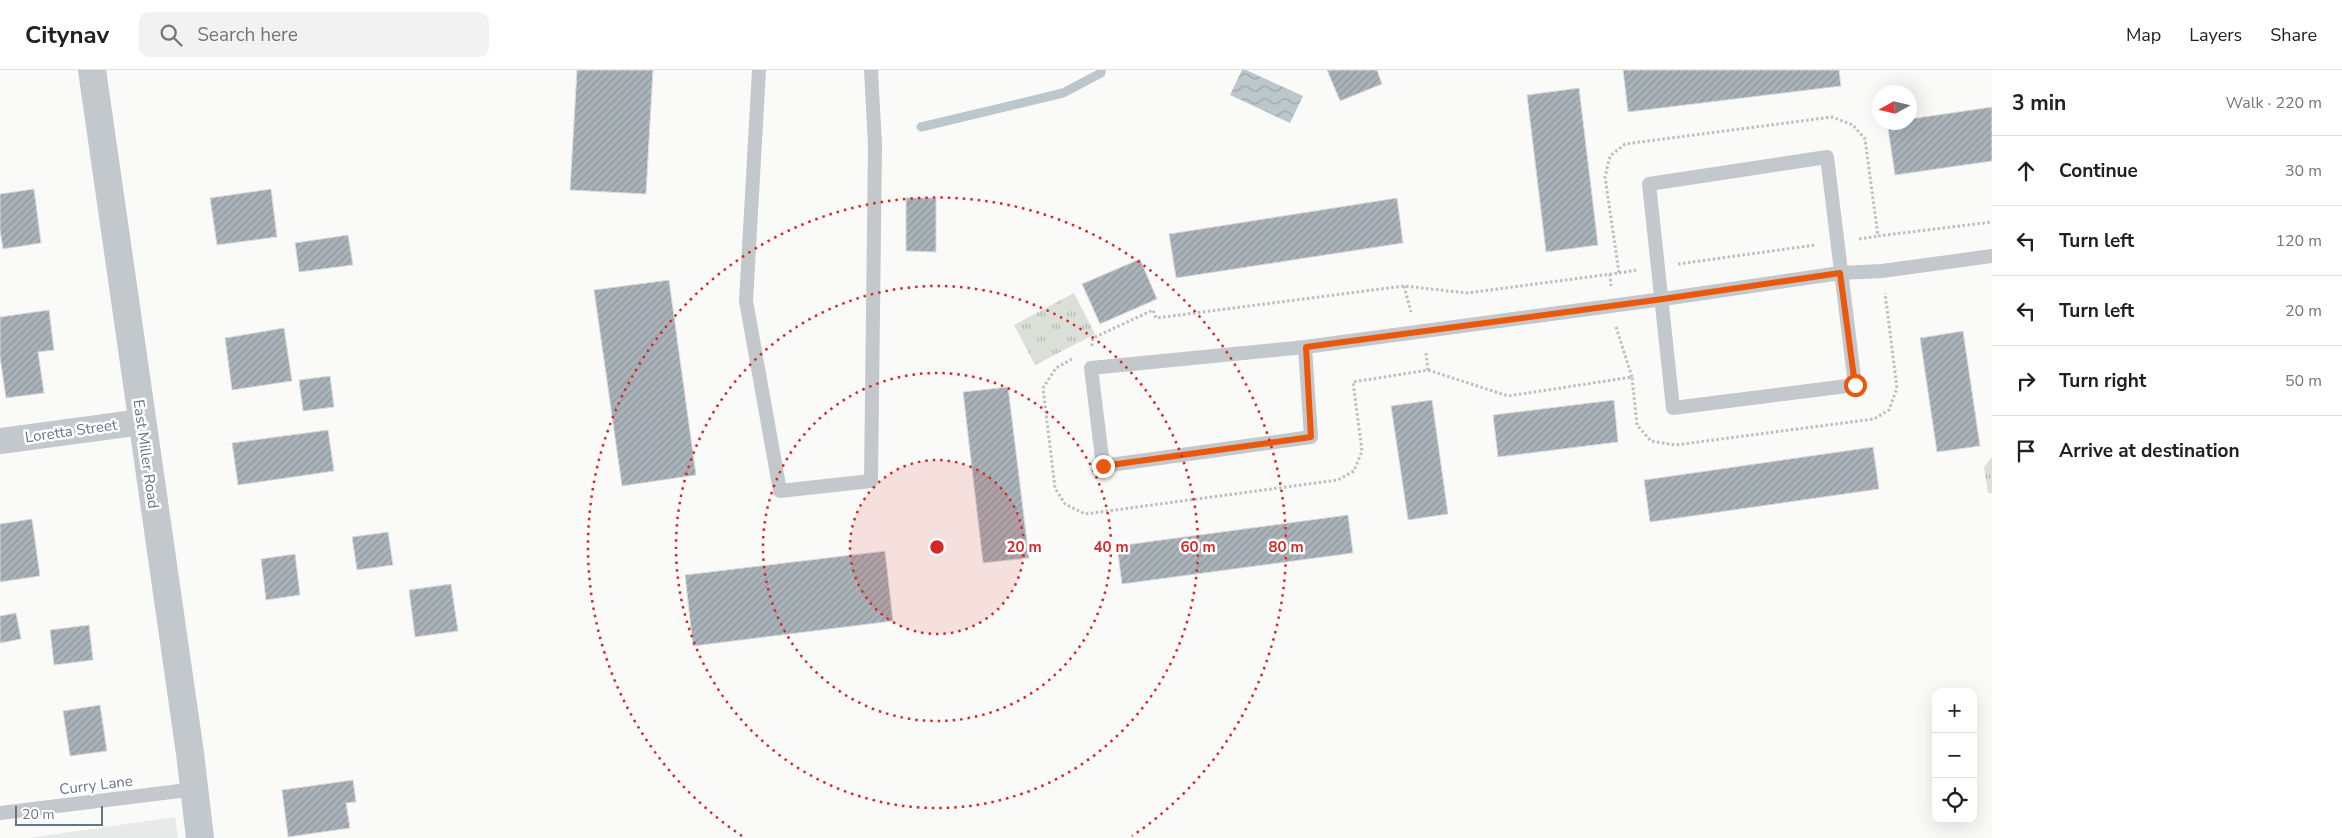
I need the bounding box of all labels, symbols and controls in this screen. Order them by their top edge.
search box [139,12,489,57]
text: Citynav [25,19,109,51]
icon: search [157,21,185,49]
text: Search here [197,22,298,48]
text: Map [2126,23,2161,47]
text: Layers [2189,23,2242,47]
text: Share [2270,23,2317,47]
north arrow [1872,85,1917,130]
text: 3 min [2012,89,2066,117]
text: Walk · 220 m [2226,92,2322,114]
icon: ahead [2012,157,2040,185]
text: Continue [2059,158,2138,184]
text: 30 m [2285,160,2322,182]
icon: left [2012,227,2040,255]
text: Turn left [2059,228,2134,254]
text: 120 m [2275,230,2322,252]
icon: left [2012,297,2040,325]
text: Turn left [2059,298,2134,324]
text: 20 m [2285,300,2322,322]
icon: right [2012,367,2040,395]
text: Turn right [2059,368,2146,394]
text: 50 m [2285,370,2322,392]
route start [1844,374,1867,397]
street label: East Miller Road [128,398,164,510]
street label: Loretta Street [24,415,119,447]
icon: arrive [2012,437,2040,465]
text: Arrive at destination [2059,438,2240,464]
route end [1092,455,1115,478]
text: 20 m [1006,537,1042,557]
text: 40 m [1093,537,1129,557]
text: 60 m [1180,537,1216,557]
text: 80 m [1268,537,1304,557]
centre of rings [928,538,946,556]
map controls [1932,688,1977,823]
button: + [1932,688,1977,733]
button: − [1932,733,1977,778]
street label: Curry Lane [58,771,134,799]
button: locate [1932,778,1977,823]
scale bar [15,803,102,826]
text: 20 m [22,805,54,824]

